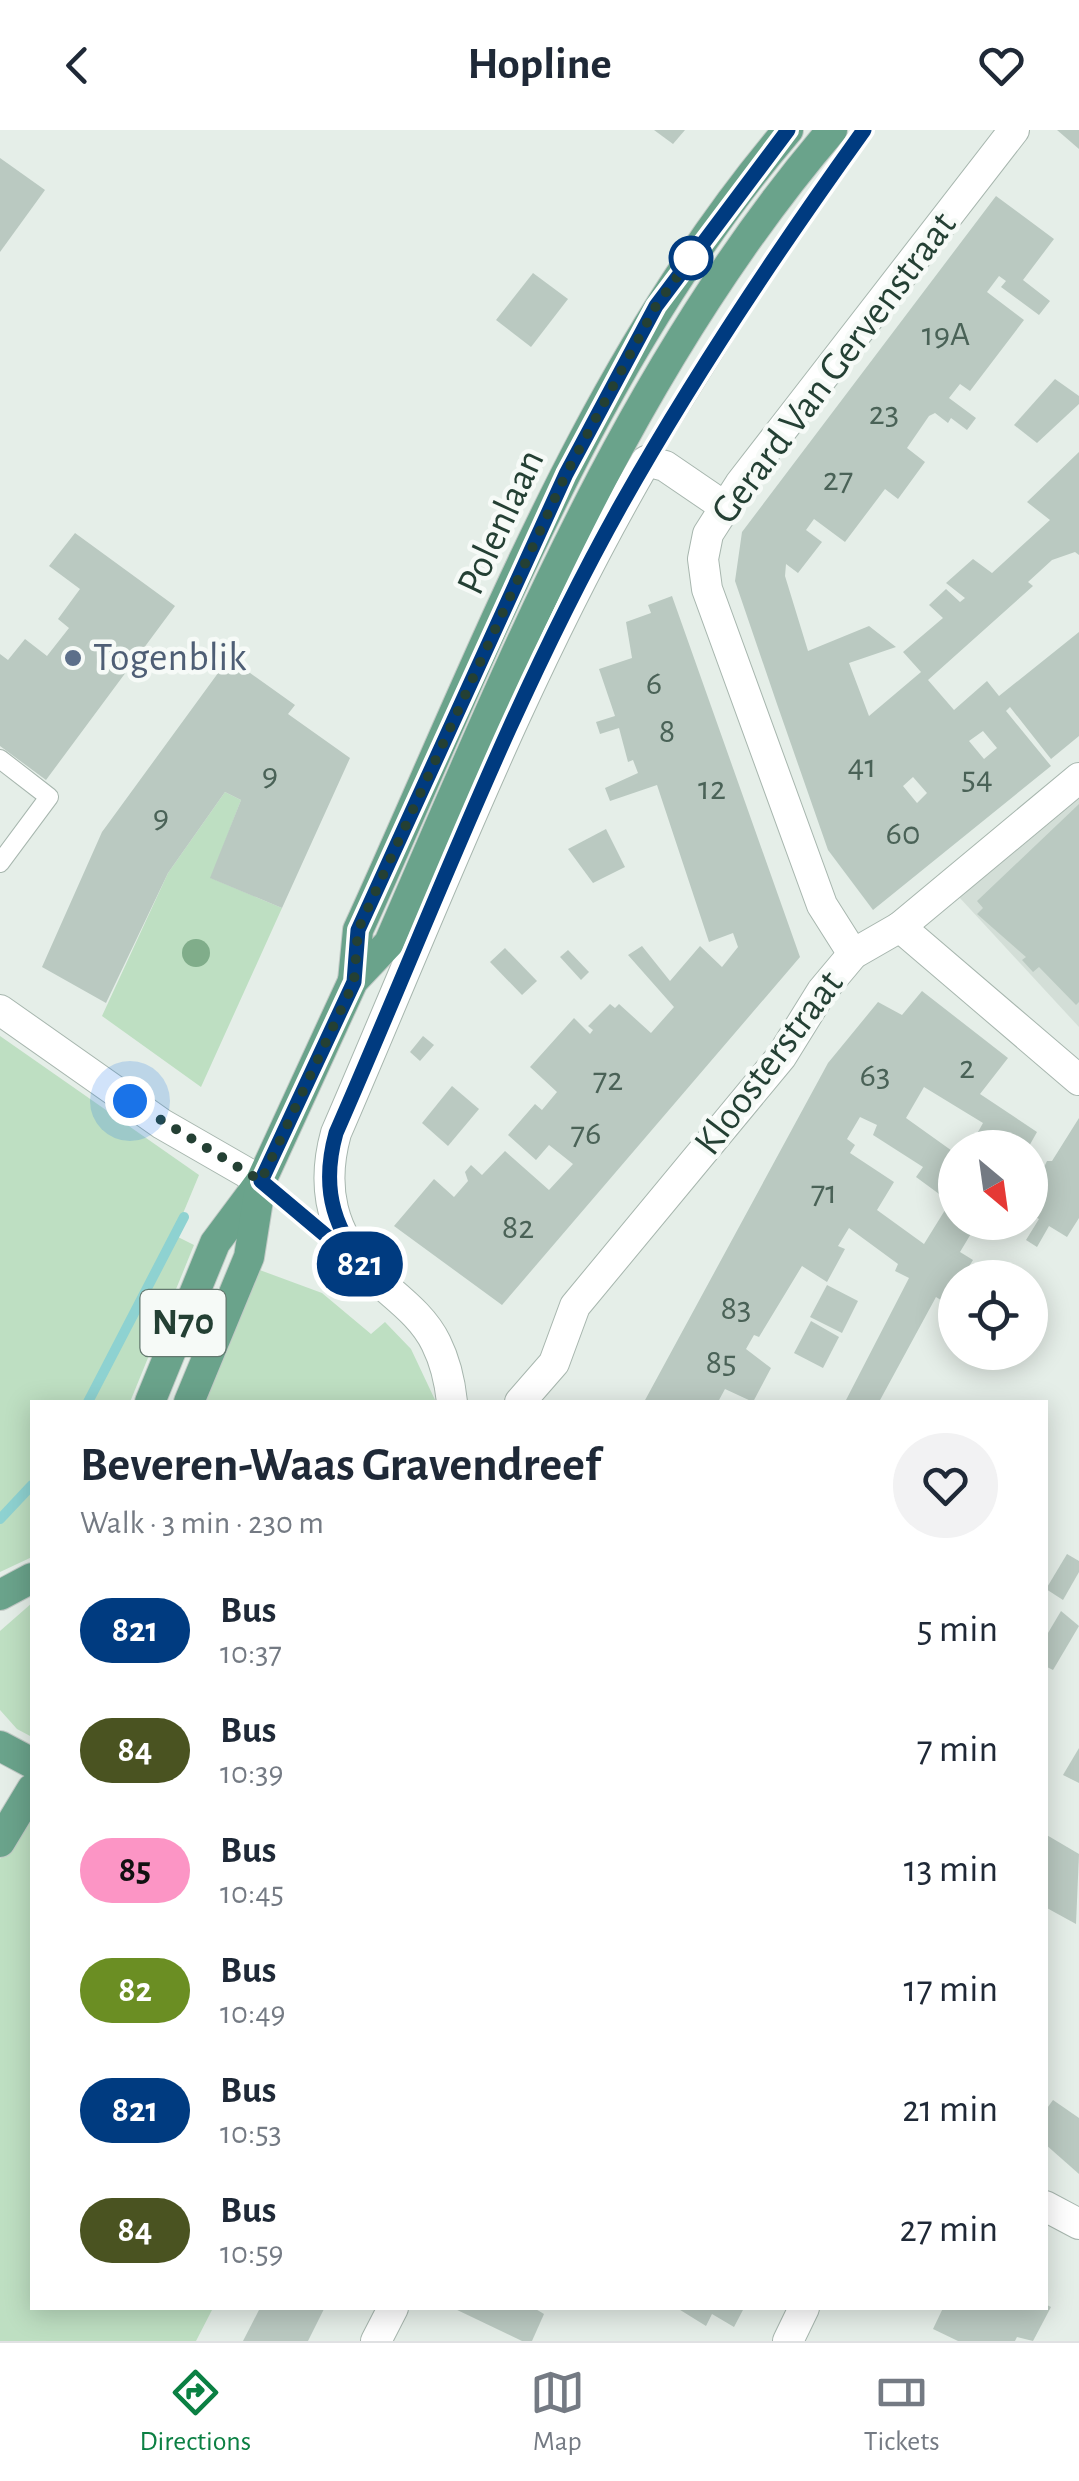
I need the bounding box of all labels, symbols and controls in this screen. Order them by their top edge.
icon: back [50,38,105,93]
icon: heart [974,38,1029,93]
text: Hopline [467,42,612,87]
street label: Gerard Van Gervenstraat [704,205,964,531]
unlabelled marker [670,237,712,279]
house number: 19A [922,317,970,352]
house number: 23 [869,396,899,431]
street label: Polenlaan [450,443,552,601]
house number: 27 [823,462,853,497]
place label: Togenblik [93,638,247,678]
marker: Togenblik [62,647,84,669]
house number: 6 [646,666,662,701]
house number: 8 [659,714,675,749]
house number: 41 [848,749,876,784]
house number: 9 [262,757,278,792]
house number: 54 [961,761,993,796]
house number: 12 [698,771,726,806]
house number: 9 [153,799,169,834]
house number: 60 [886,816,920,851]
street label: Kloosterstraat [687,963,851,1163]
house number: 2 [959,1050,975,1085]
house number: 63 [860,1058,890,1093]
house number: 72 [593,1062,623,1097]
your location [105,1076,155,1126]
house number: 76 [570,1116,602,1151]
north arrow [938,1130,1048,1240]
map controls [938,1130,1048,1370]
house number: 71 [811,1175,837,1210]
house number: 82 [502,1210,534,1245]
line badge: 821 [302,1232,418,1296]
text: 821 [337,1247,383,1282]
button: locate [938,1260,1048,1370]
road number: N70 [140,1290,226,1356]
house number: 83 [720,1291,752,1326]
house number: 85 [705,1345,737,1380]
button: heart [893,1433,998,1538]
text: Beveren-Waas Gravendreef [80,1442,601,1490]
text: Walk · 3 min · 230 m [80,1507,324,1539]
text: Bus [220,1592,276,1630]
text: 5 min [917,1611,998,1649]
text: 821 [112,1613,158,1648]
text: 10:37 [220,1637,282,1669]
text: Bus [220,1712,276,1750]
text: 7 min [917,1731,998,1769]
text: 84 [118,1733,152,1768]
text: 10:39 [220,1757,283,1789]
text: Bus [220,1832,276,1870]
text: 13 min [904,1851,998,1889]
text: 85 [119,1853,151,1888]
text: 10:45 [220,1877,284,1909]
text: Bus [220,1952,276,1990]
text: 17 min [904,1971,998,2009]
text: 82 [118,1973,152,2008]
text: 10:49 [220,1997,286,2029]
text: Bus [220,2072,276,2110]
text: 21 min [902,2091,998,2129]
text: 821 [112,2093,158,2128]
text: 10:53 [220,2117,282,2149]
text: Bus [220,2192,276,2230]
text: 27 min [899,2211,998,2249]
text: 84 [118,2213,152,2248]
text: 10:59 [220,2237,284,2269]
tab: Directions [139,2365,251,2459]
tab: Map [530,2365,585,2459]
tab: Tickets [864,2365,940,2459]

